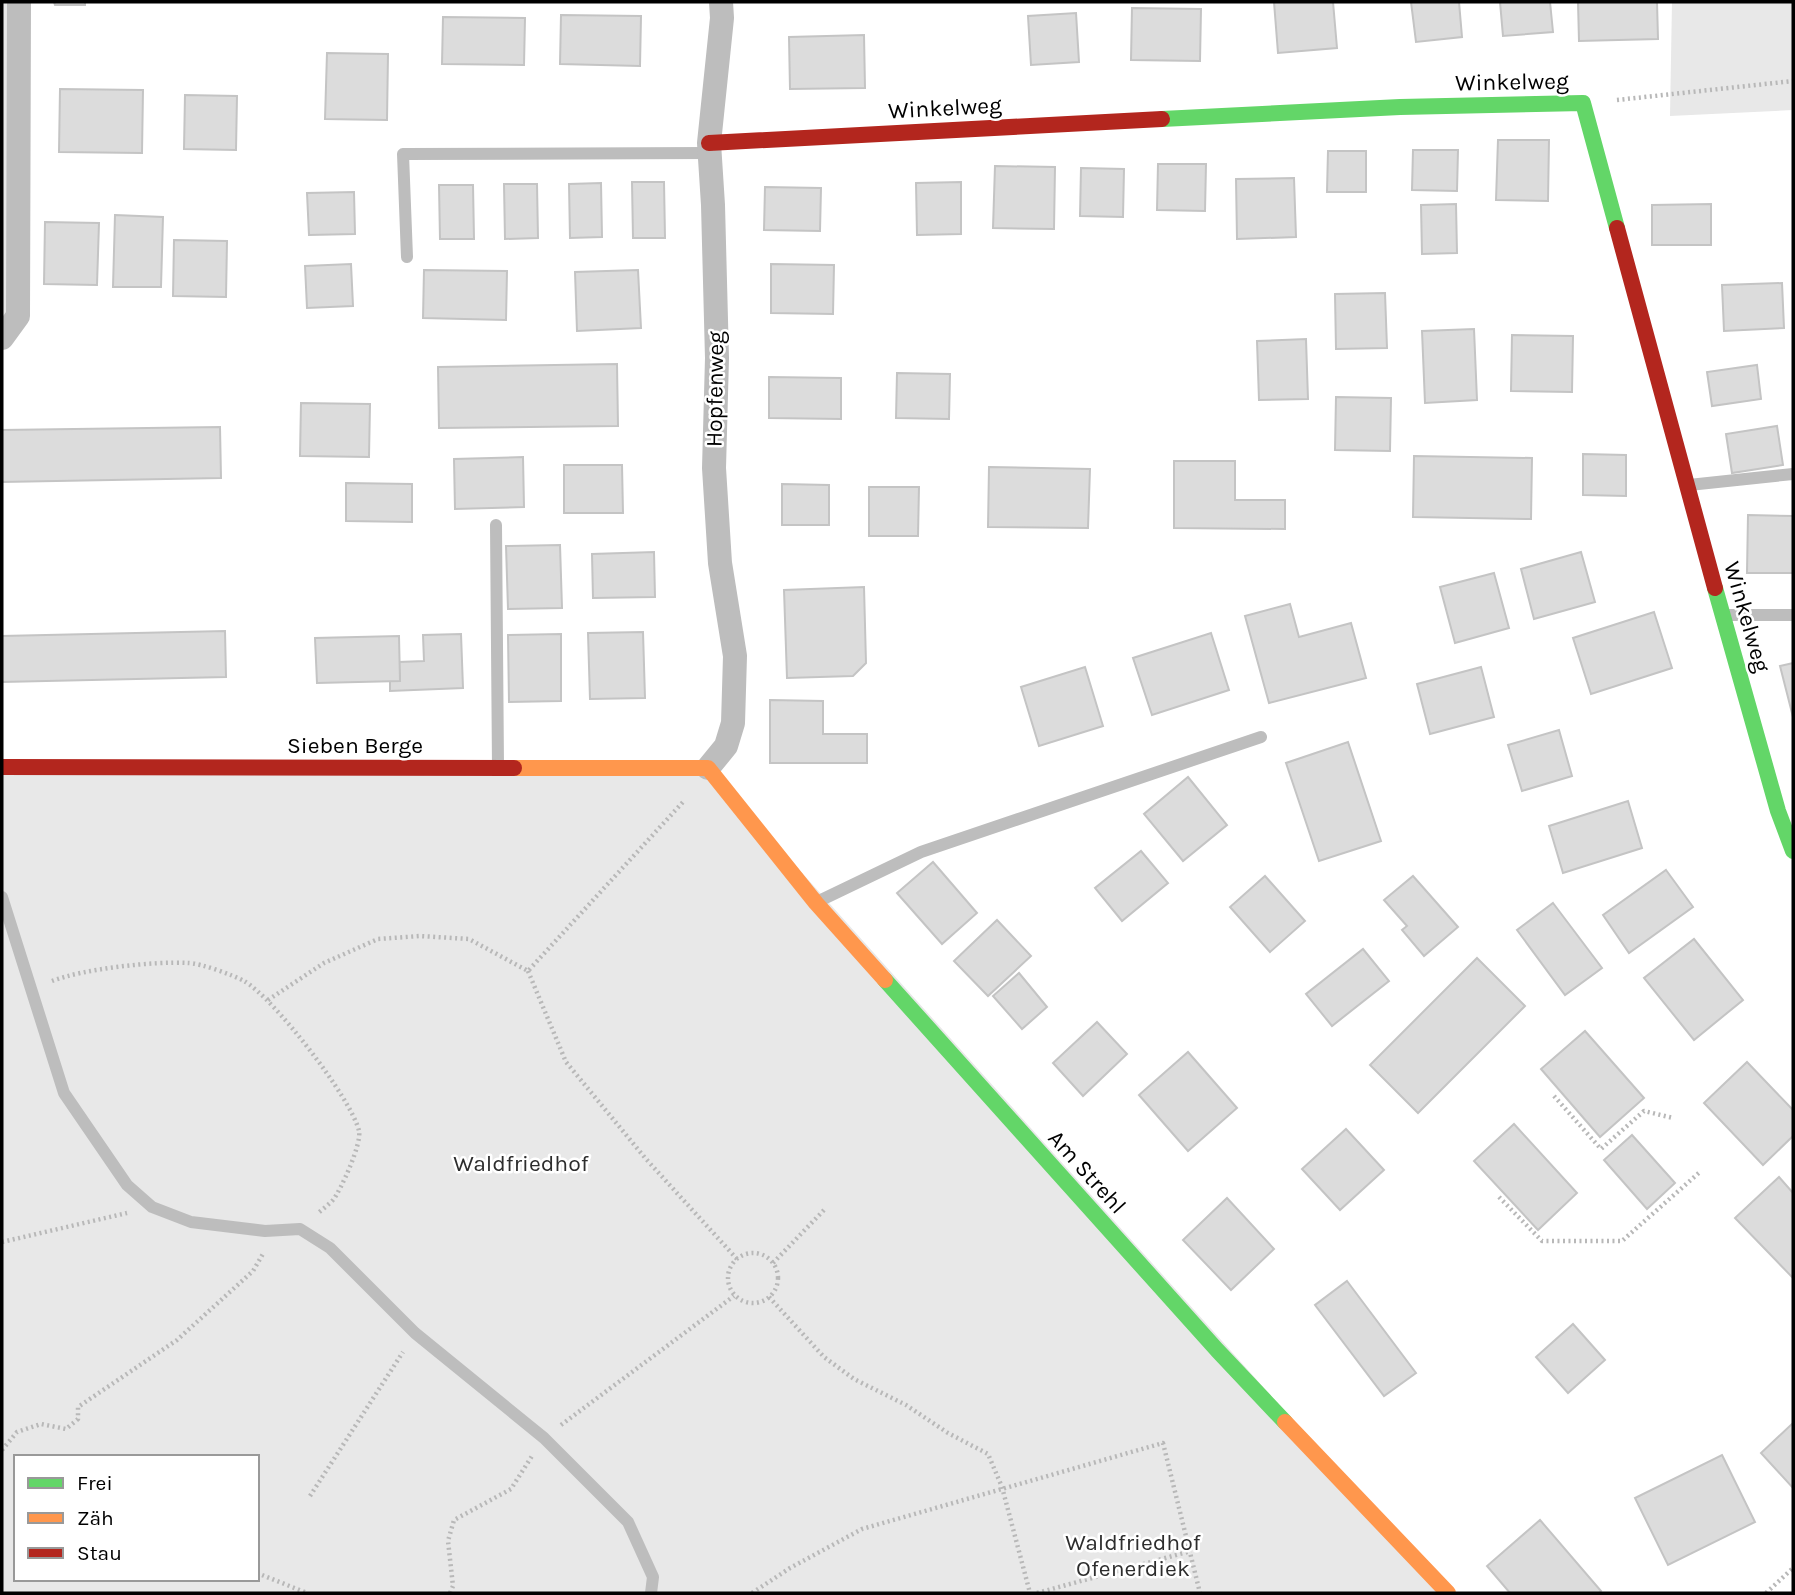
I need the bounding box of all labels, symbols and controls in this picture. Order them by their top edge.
street label: Winkelweg [1455,68,1569,96]
street label: Winkelweg [887,92,1003,124]
street label: Hopfenweg [700,331,730,447]
street label: Winkelweg [1718,559,1776,676]
street label: Sieben Berge [287,732,423,759]
street label: Am Strehl [1042,1125,1132,1219]
park label: Waldfriedhof [453,1150,589,1177]
legend [14,1455,259,1581]
text: Frei [77,1471,113,1495]
text: Zäh [77,1506,114,1530]
park label: Waldfriedhof Ofenerdiek [1065,1529,1201,1582]
text: Stau [77,1541,122,1565]

